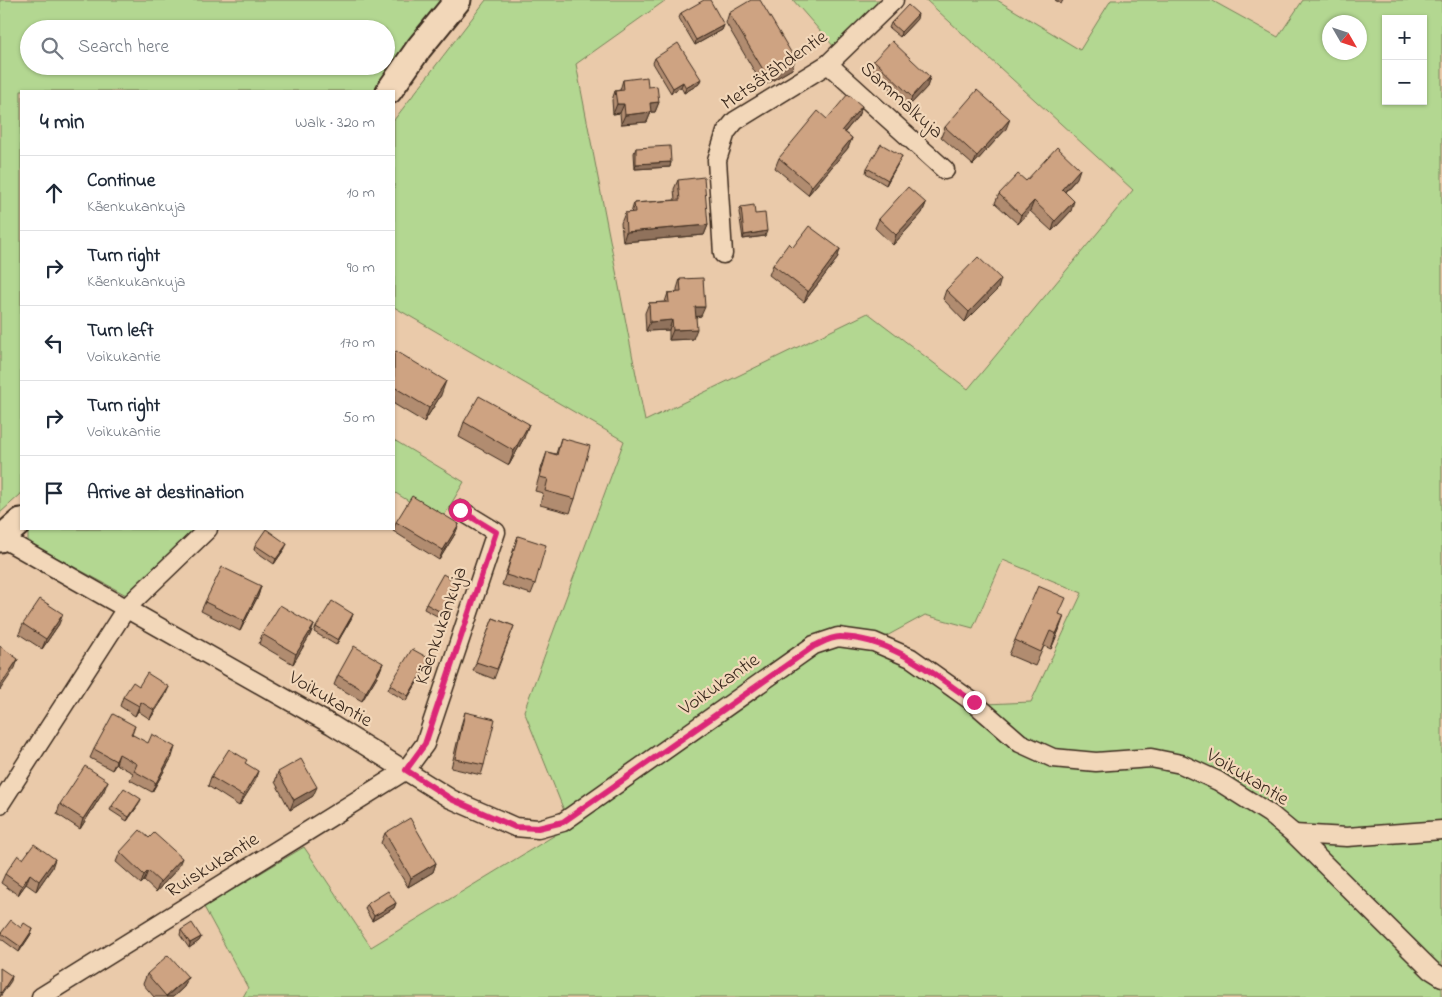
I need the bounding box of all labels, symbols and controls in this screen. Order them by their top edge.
north arrow [1322,15,1367,60]
map controls [1382,15,1427,105]
button: + [1382,15,1427,60]
search box [20,20,395,75]
street label: Metsätähdentie [716,24,834,118]
icon: search [38,34,66,62]
text: Search here [78,34,169,61]
street label: Sammalkuja [853,56,949,146]
button: − [1382,60,1427,105]
text: 4 min [40,108,84,138]
text: Walk · 320 m [295,111,375,135]
text: Continue [87,168,155,195]
icon: ahead [40,179,68,207]
text: 10 m [347,181,375,205]
text: Käenkukankuja [87,195,186,219]
text: Turn right [87,243,160,270]
icon: right [40,254,68,282]
text: 90 m [347,256,375,280]
text: Käenkukankuja [87,270,186,294]
text: Turn left [87,318,154,345]
icon: left [40,329,68,357]
text: 170 m [340,331,375,355]
text: Voikukantie [87,345,161,369]
text: Turn right [87,393,160,420]
icon: right [40,404,68,432]
text: 50 m [343,406,375,430]
text: Voikukantie [87,420,161,444]
icon: arrive [40,479,68,507]
text: Arrive at destination [87,480,244,507]
route start [449,499,472,522]
street label: Käenkukankuja [408,563,476,689]
street label: Voikukantie [673,647,766,724]
street label: Voikukantie [282,664,377,736]
route end [963,691,986,714]
street label: Voikukantie [1199,741,1294,814]
street label: Ruiskukantie [161,826,265,906]

